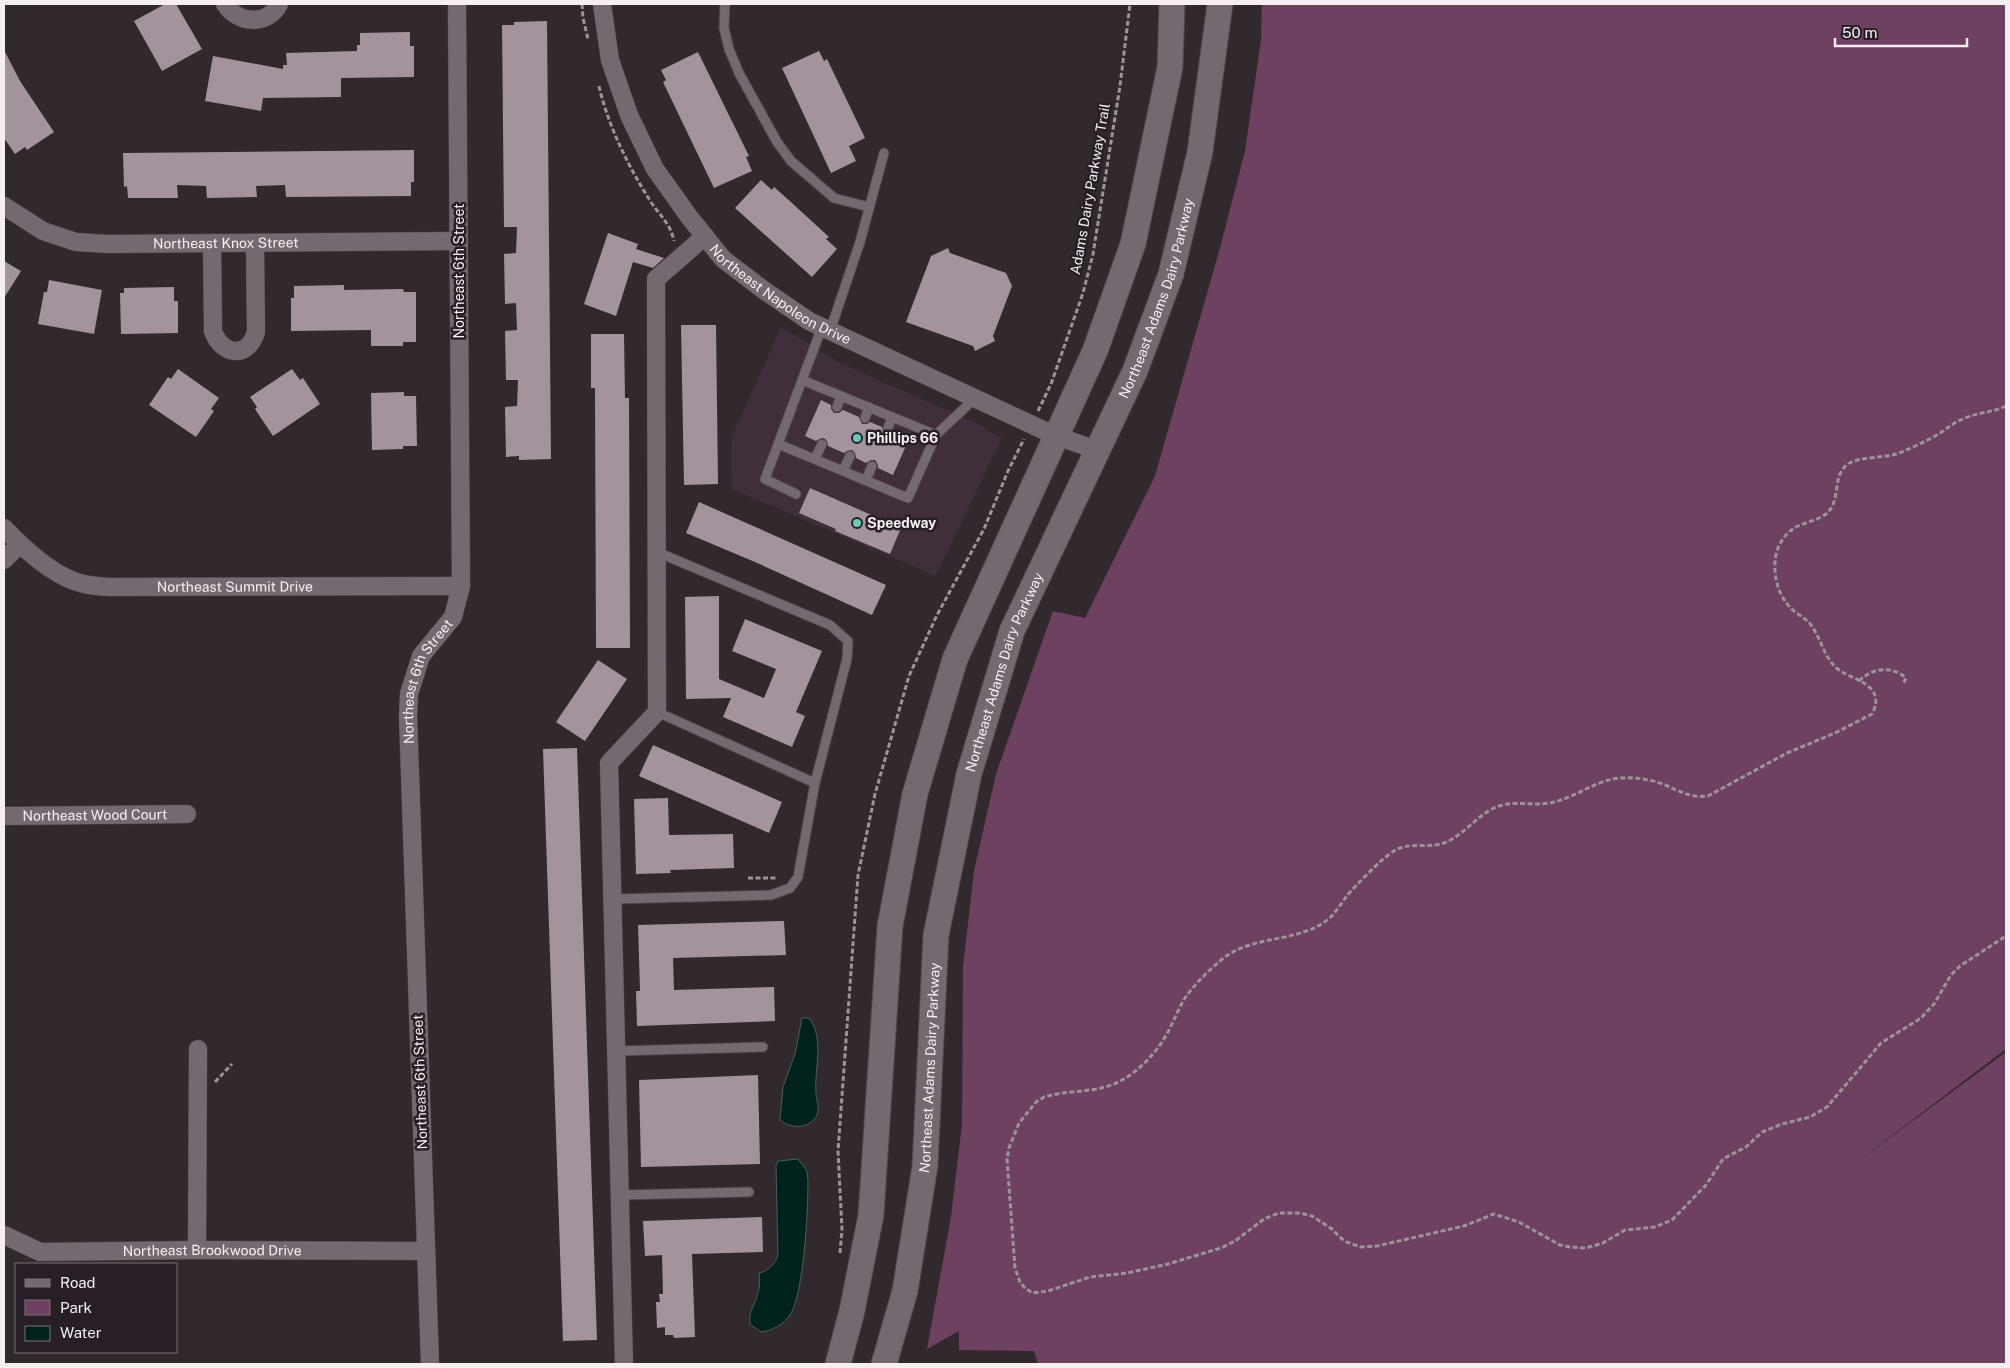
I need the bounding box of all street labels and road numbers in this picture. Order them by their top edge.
street label: Adams Dairy Parkway Trail [1067,102,1113,276]
street label: Northeast Adams Dairy Parkway [1115,196,1197,401]
street label: Northeast 6th Street [451,204,467,338]
street label: Northeast Knox Street [153,234,299,252]
street label: Northeast Napoleon Drive [706,241,854,347]
street label: Northeast Adams Dairy Parkway [962,570,1047,774]
street label: Northeast Summit Drive [157,578,313,595]
street label: Northeast 6th Street [400,616,456,744]
street label: Northeast Wood Court [22,806,168,824]
street label: Northeast Adams Dairy Parkway [916,962,943,1174]
street label: Northeast 6th Street [410,1014,430,1150]
street label: Northeast Brookwood Drive [123,1242,302,1259]

